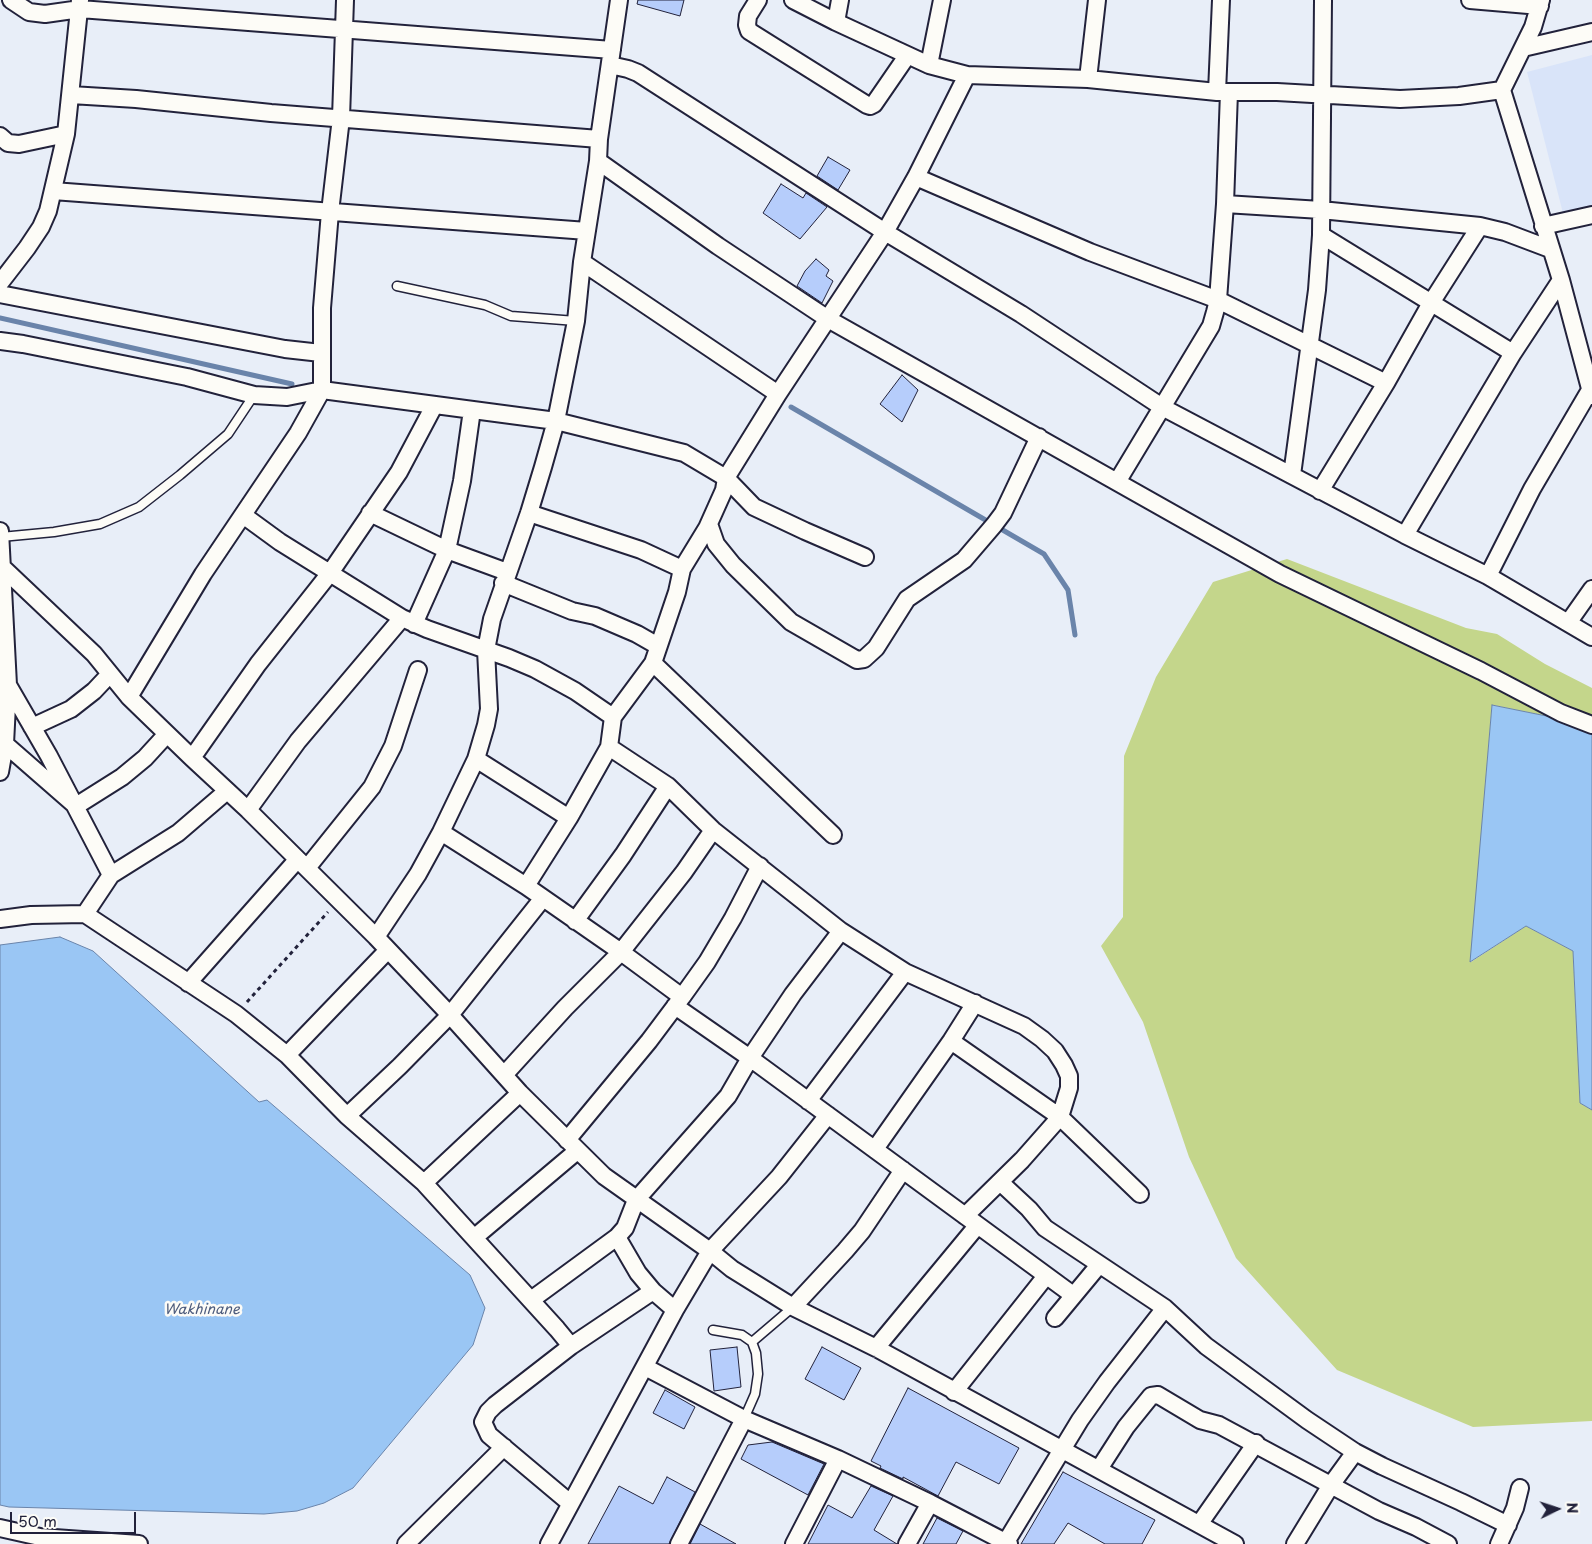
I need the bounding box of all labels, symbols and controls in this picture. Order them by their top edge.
water label: Wakhinane [164,1302,240,1318]
north arrow [1532,1484,1582,1534]
scale bar [12,1502,139,1534]
text: N [1562,1502,1583,1514]
text: 50 m [18,1509,57,1532]

